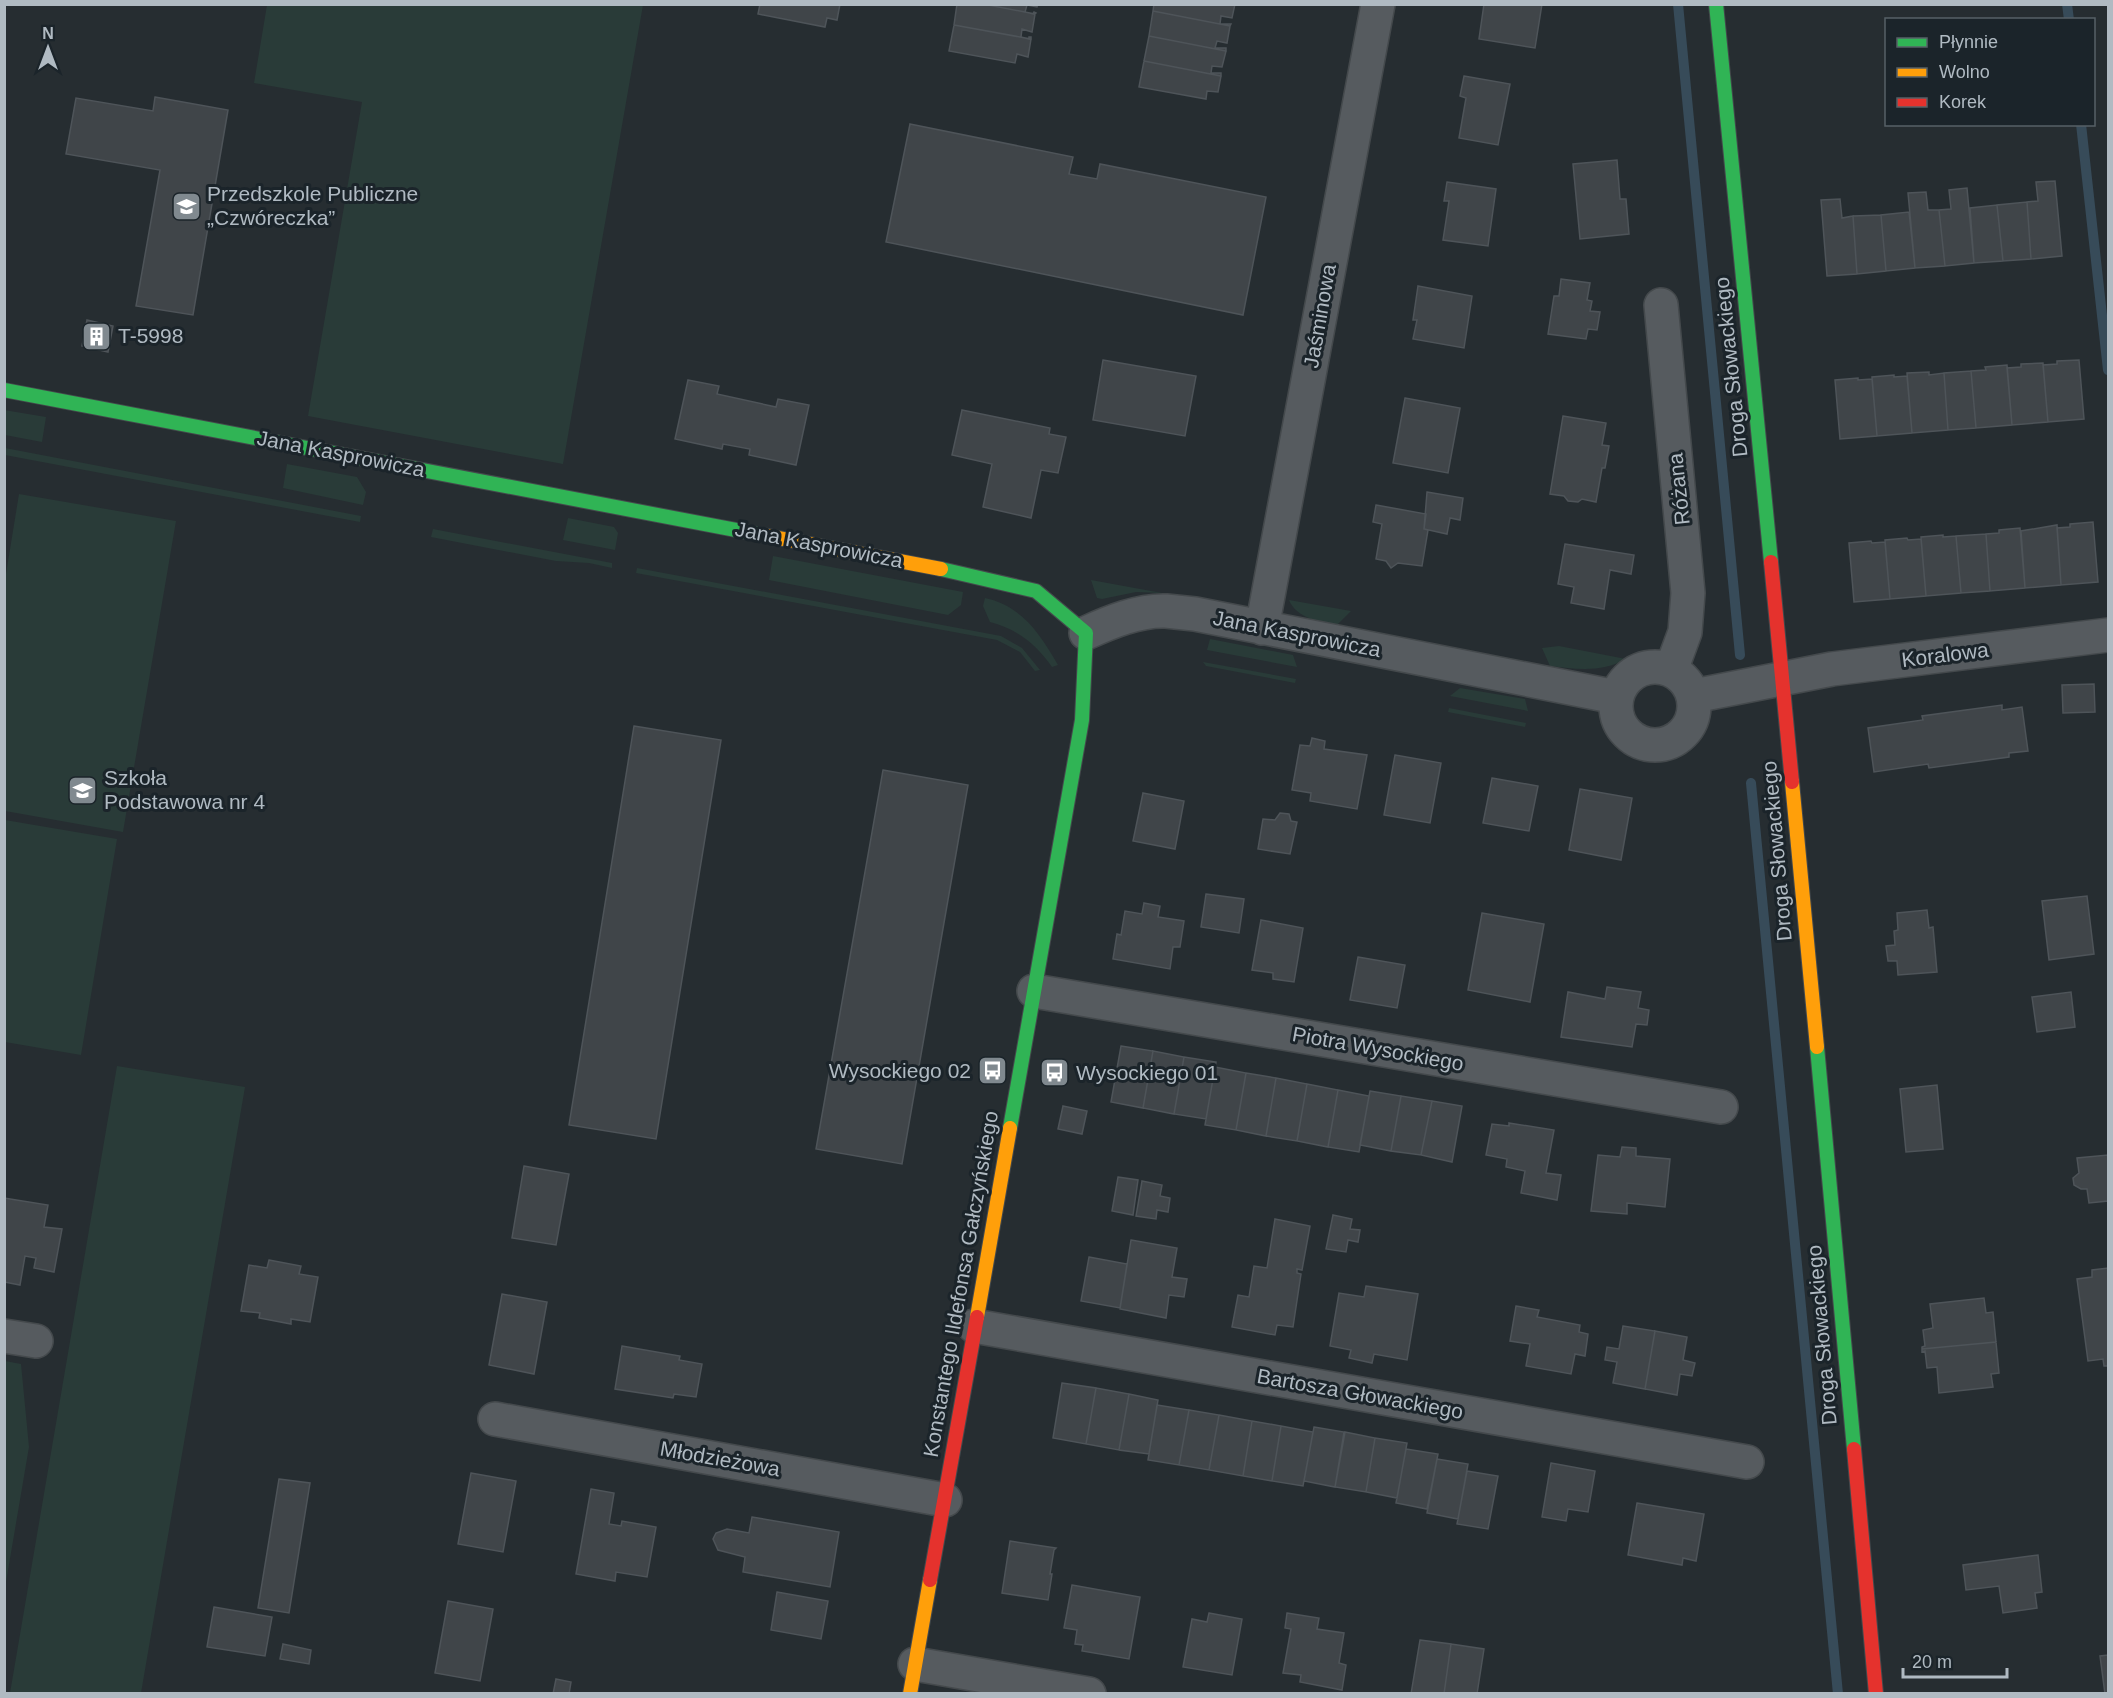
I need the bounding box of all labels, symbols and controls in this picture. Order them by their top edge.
north arrow [18,18,78,78]
legend [1885,18,2095,126]
text: N [42,25,54,42]
text: Płynnie [1939,32,1998,52]
text: Wolno [1939,62,1990,82]
text: Korek [1939,92,1987,112]
place label: Przedszkole Publiczne „Czwóreczka” [207,182,418,229]
school or university icon: Przedszkole Publiczne „Czwóreczka” [170,190,202,222]
street label: Jaśminowa [1299,262,1340,370]
street label: Droga Słowackiego [1710,276,1751,458]
building icon: T-5998 [81,320,113,352]
place label: T-5998 [118,324,183,347]
street label: Jana Kasprowicza [255,426,427,481]
street label: Różana [1663,452,1694,526]
street label: Jana Kasprowicza [733,517,905,572]
street label: Jana Kasprowicza [1211,606,1383,661]
street label: Koralowa [1900,638,1990,671]
street label: Droga Słowackiego [1757,760,1796,942]
place label: Szkoła Podstawowa nr 4 [104,766,265,813]
school or university icon: Szkoła Podstawowa nr 4 [67,774,99,806]
street label: Piotra Wysockiego [1291,1022,1466,1075]
bus stop icon: Wysockiego 02 [976,1055,1008,1087]
bus stop icon: Wysockiego 01 [1039,1057,1071,1089]
place label: Wysockiego 02 [829,1059,971,1082]
place label: Wysockiego 01 [1076,1061,1218,1084]
street label: Konstantego Ildefonsa Gałczyńskiego [919,1109,1002,1459]
street label: Droga Słowackiego [1802,1244,1841,1426]
street label: Bartosza Głowackiego [1255,1364,1465,1423]
street label: Młodzieżowa [658,1437,782,1480]
scale bar [1903,1641,2006,1679]
text: 20 m [1912,1652,1952,1672]

